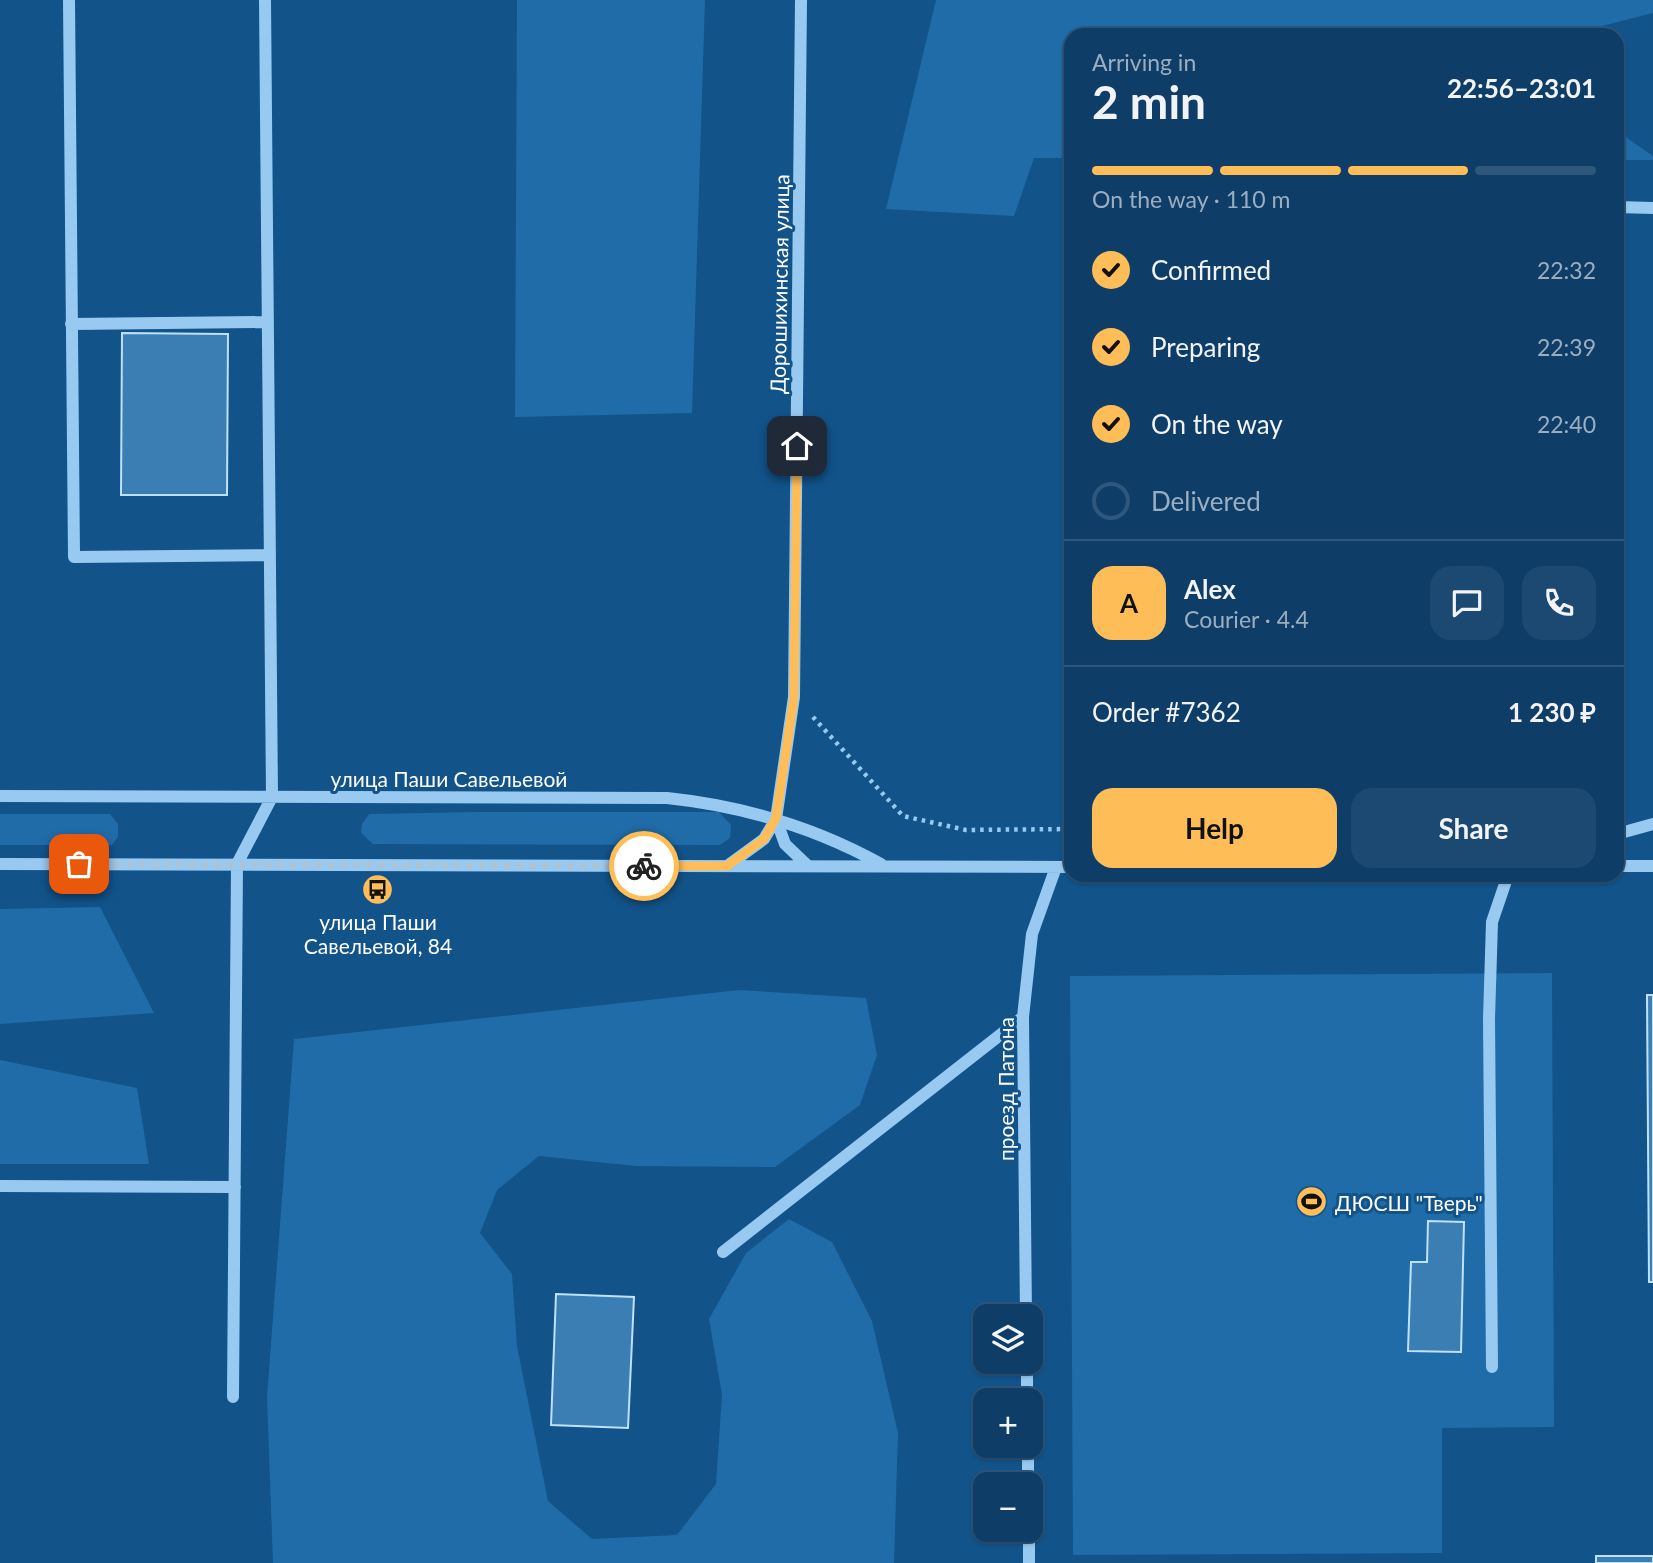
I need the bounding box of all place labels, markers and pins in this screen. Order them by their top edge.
pin [767,416,827,476]
pin [49,834,109,894]
bus stop icon: улица Паши Савельевой, 84 [361,872,395,906]
place label: улица Паши Савельевой, 84 [304,909,452,958]
sports icon: ДЮСШ "Тверь" [1295,1185,1329,1219]
place label: ДЮСШ "Тверь" [1335,1190,1483,1215]

